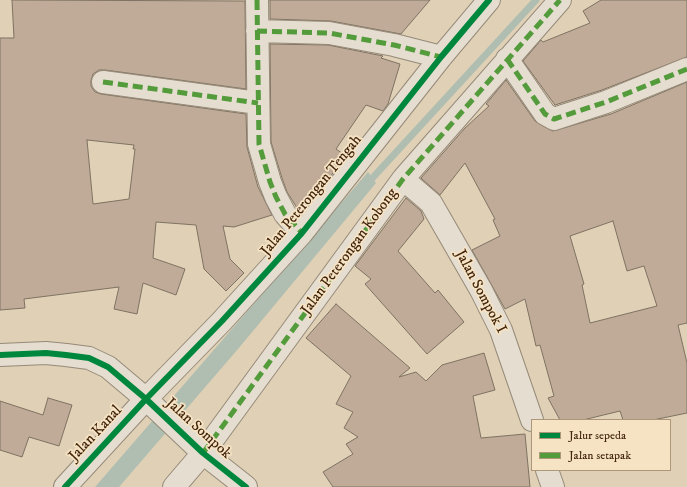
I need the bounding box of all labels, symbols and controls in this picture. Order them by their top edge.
street label: Jalan Peterongan Tengah [258,132,366,260]
street label: Jalan Peterongan Kobong [298,185,402,319]
street label: Jalan Sompok I [450,247,510,337]
street label: Jalan Sompok [161,395,235,463]
street label: Jalan Kanal [66,402,126,466]
legend [531,419,671,471]
text: Jalur sepeda [569,428,626,443]
text: Jalan setapak [569,448,631,463]

